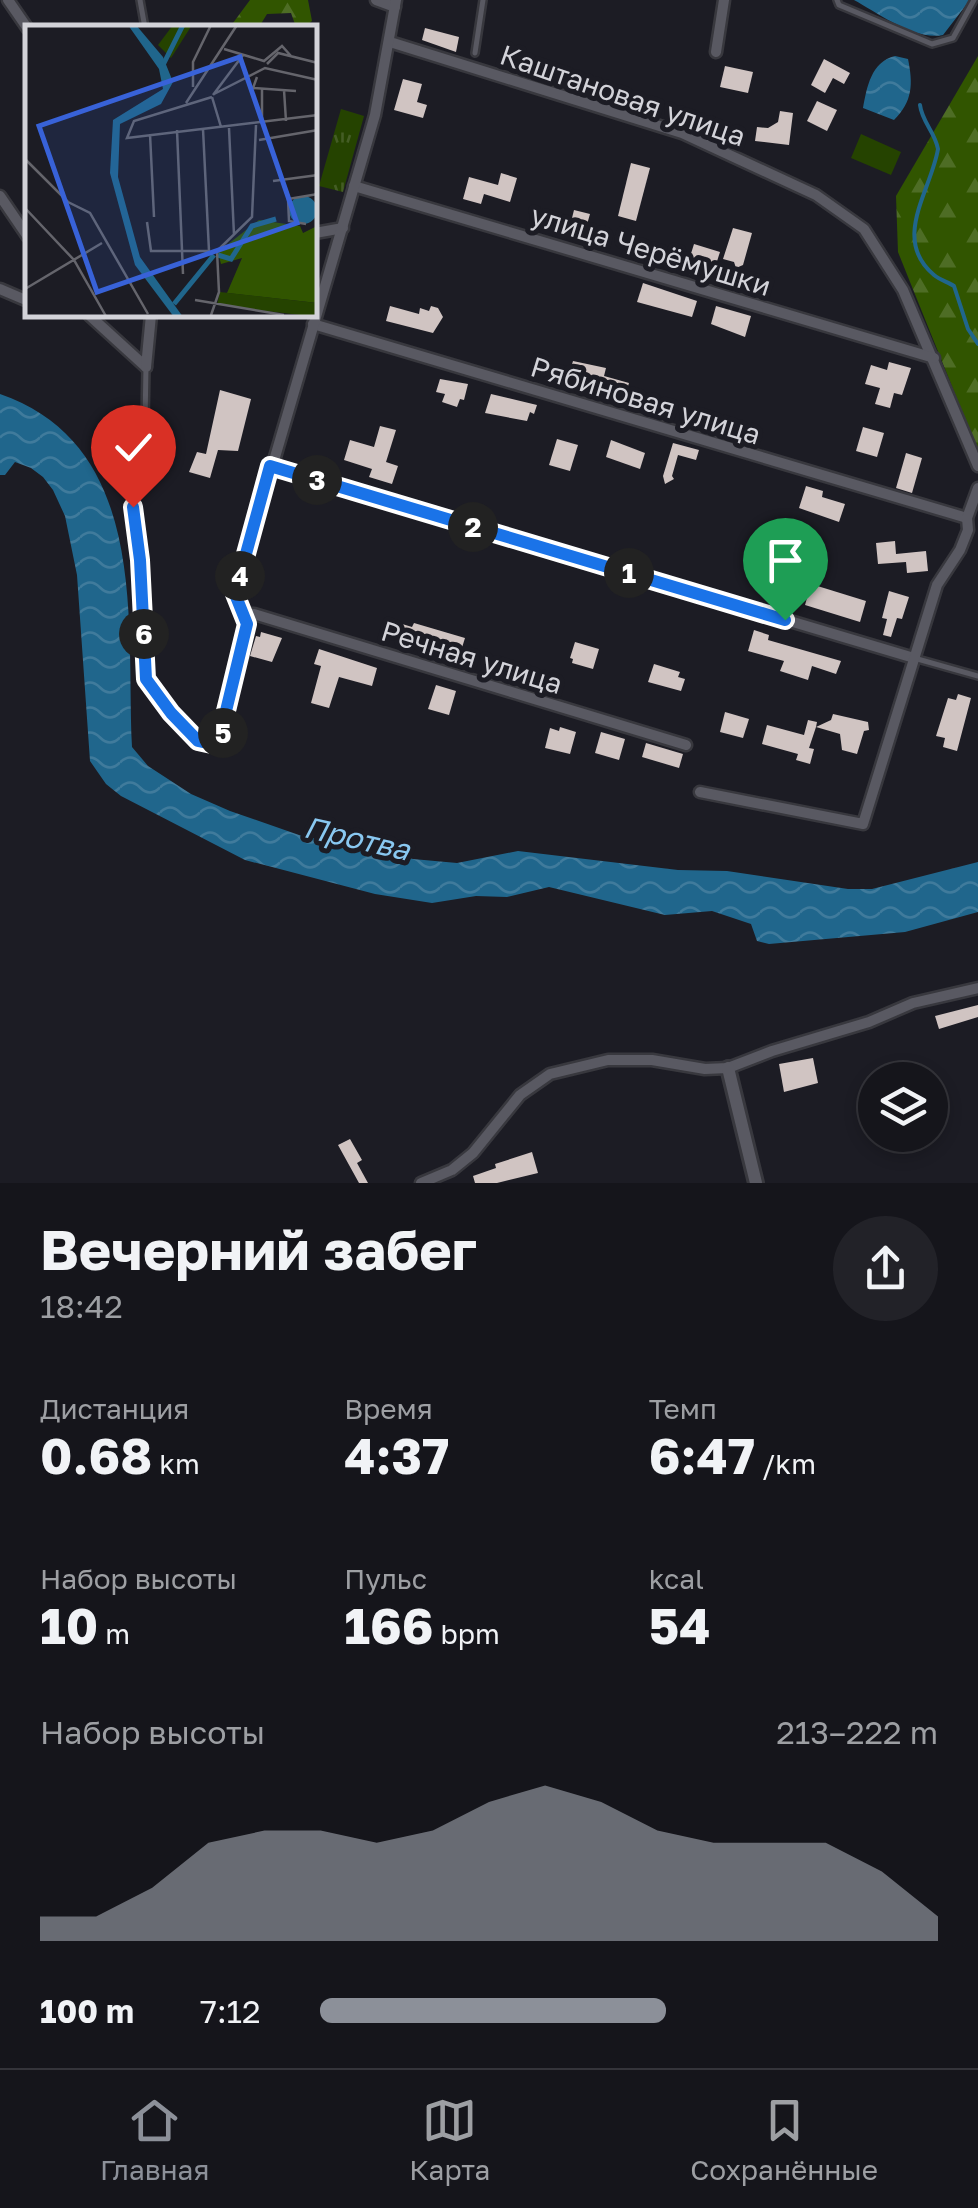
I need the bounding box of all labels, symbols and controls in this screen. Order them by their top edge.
inset map [25,25,318,318]
street label: Каштановая улица [496,38,750,152]
street label: улица Черёмушки [527,198,775,302]
street label: Рябиновая улица [527,349,765,451]
pin [91,405,176,508]
icon: check [106,420,161,475]
pin: 3 [292,455,342,505]
text: 3 [308,463,326,496]
pin: 2 [448,502,498,552]
text: 2 [464,510,482,543]
pin [743,518,828,621]
icon: arrive [758,533,813,588]
pin: 1 [604,548,654,598]
pin: 4 [215,551,265,601]
text: 1 [622,556,636,589]
text: 4 [231,559,249,592]
pin: 6 [119,609,169,659]
street label: Речная улица [377,614,567,700]
text: 6 [135,617,153,650]
pin: 5 [198,708,248,758]
text: 5 [214,716,232,749]
water label: Протва [301,808,414,868]
map controls [858,1062,948,1152]
button: layers [858,1062,948,1152]
text: Вечерний забег [40,1216,477,1282]
button: share [833,1216,938,1321]
text: 18:42 [40,1287,123,1325]
text: Дистанция [40,1392,189,1425]
text: Время [344,1392,433,1425]
text: Темп [649,1392,717,1425]
text: 0.68 [40,1425,152,1485]
text: 4:37 [344,1425,449,1485]
text: 6:47 [649,1425,755,1485]
text: km [152,1447,200,1480]
text: /km [755,1447,816,1480]
text: Набор высоты [40,1562,237,1595]
text: Пульс [344,1562,427,1595]
text: kcal [649,1562,704,1595]
text: 10 [40,1595,98,1655]
text: 166 [344,1595,434,1655]
text: 54 [649,1595,710,1655]
text: m [98,1617,130,1650]
text: bpm [434,1617,500,1650]
text: Набор высоты [40,1713,265,1751]
text: 213–222 m [776,1713,938,1751]
text: 100 m [40,1992,134,2030]
text: 7:12 [200,1992,261,2030]
tab: Главная [100,2093,209,2186]
tab: Карта [409,2093,490,2186]
tab: Сохранённые [690,2093,878,2186]

